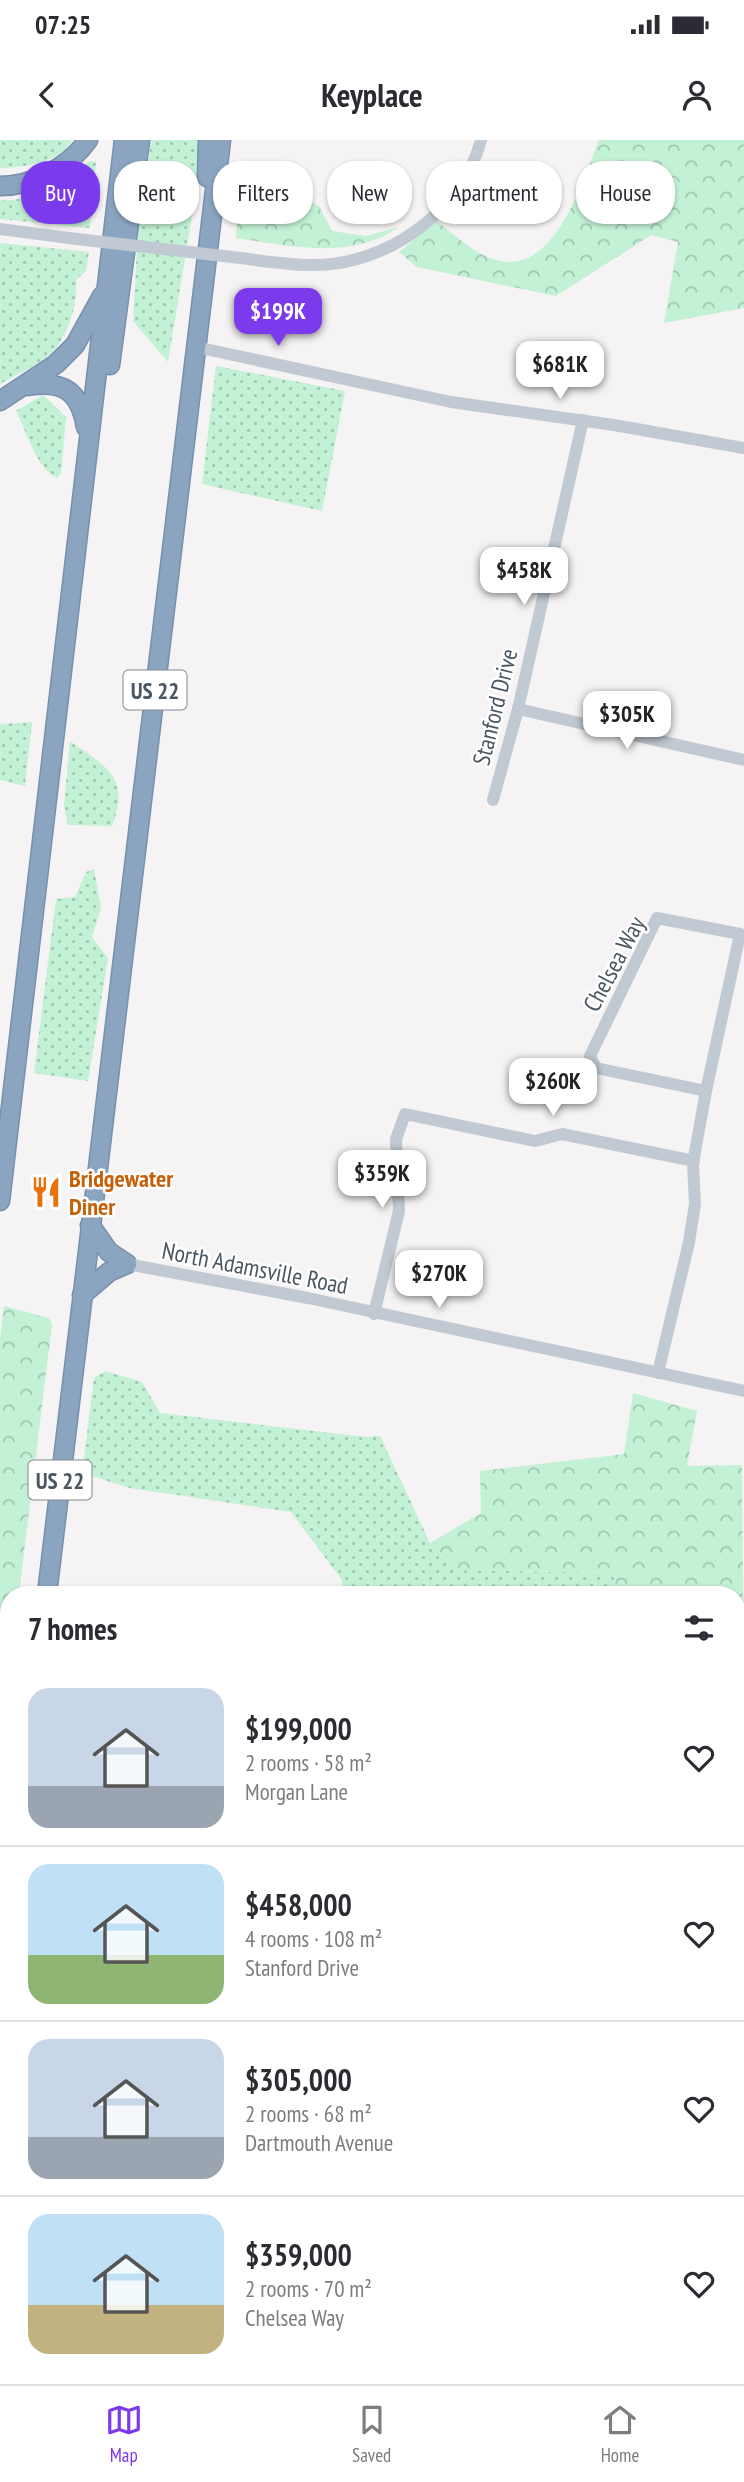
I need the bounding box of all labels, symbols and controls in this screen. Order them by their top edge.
text: 07:25 [35,8,91,41]
text: Keyplace [321,74,423,116]
icon: back [28,76,66,114]
icon: person [678,76,716,114]
chip: Buy [21,161,100,224]
chip: Rent [114,161,199,224]
chip: Filters [213,161,313,224]
chip: New [327,161,412,224]
chip: Apartment [426,161,562,224]
chip: House [576,161,675,224]
pin: $199K [229,288,327,348]
text: $199K [250,296,306,325]
pin: $681K [511,342,609,401]
text: $681K [532,349,588,378]
pin: $458K [475,547,573,607]
text: $458K [496,555,552,584]
street label: Stanford Drive [466,646,524,768]
road number: US 22 [124,670,186,710]
pin: $305K [578,692,676,751]
text: $305K [599,699,655,728]
street label: Chelsea Way [576,911,652,1017]
pin: $260K [504,1058,602,1118]
text: $260K [525,1066,581,1095]
pin: $359K [333,1150,431,1210]
text: $359K [354,1158,410,1187]
place label: Bridgewater Diner [69,1163,174,1222]
restaurant icon: Bridgewater Diner [29,1175,63,1209]
street label: North Adamsville Road [159,1235,351,1301]
pin: $270K [390,1250,488,1310]
text: $270K [411,1258,467,1287]
road number: US 22 [28,1460,92,1499]
text: 7 homes [28,1609,117,1648]
icon: filters [680,1609,718,1647]
text: $199,000 [245,1709,352,1748]
icon: home [84,1716,168,1800]
icon: heart [680,1739,718,1777]
text: 2 rooms · 58 m² [245,1748,372,1777]
text: Morgan Lane [245,1777,348,1806]
text: $458,000 [245,1885,352,1924]
icon: home [84,1892,168,1976]
icon: heart [680,1915,718,1953]
text: 4 rooms · 108 m² [245,1924,382,1953]
text: Stanford Drive [245,1953,359,1982]
text: $305,000 [245,2060,352,2099]
icon: home [84,2067,168,2151]
icon: heart [680,2090,718,2128]
text: 2 rooms · 68 m² [245,2099,372,2128]
text: Dartmouth Avenue [245,2128,393,2157]
text: $359,000 [245,2235,352,2274]
icon: home [84,2242,168,2326]
icon: heart [680,2265,718,2303]
text: 2 rooms · 70 m² [245,2274,372,2303]
text: Chelsea Way [245,2303,344,2332]
tab: Map [105,2401,143,2467]
tab: Saved [352,2401,391,2467]
tab: Home [601,2401,639,2467]

